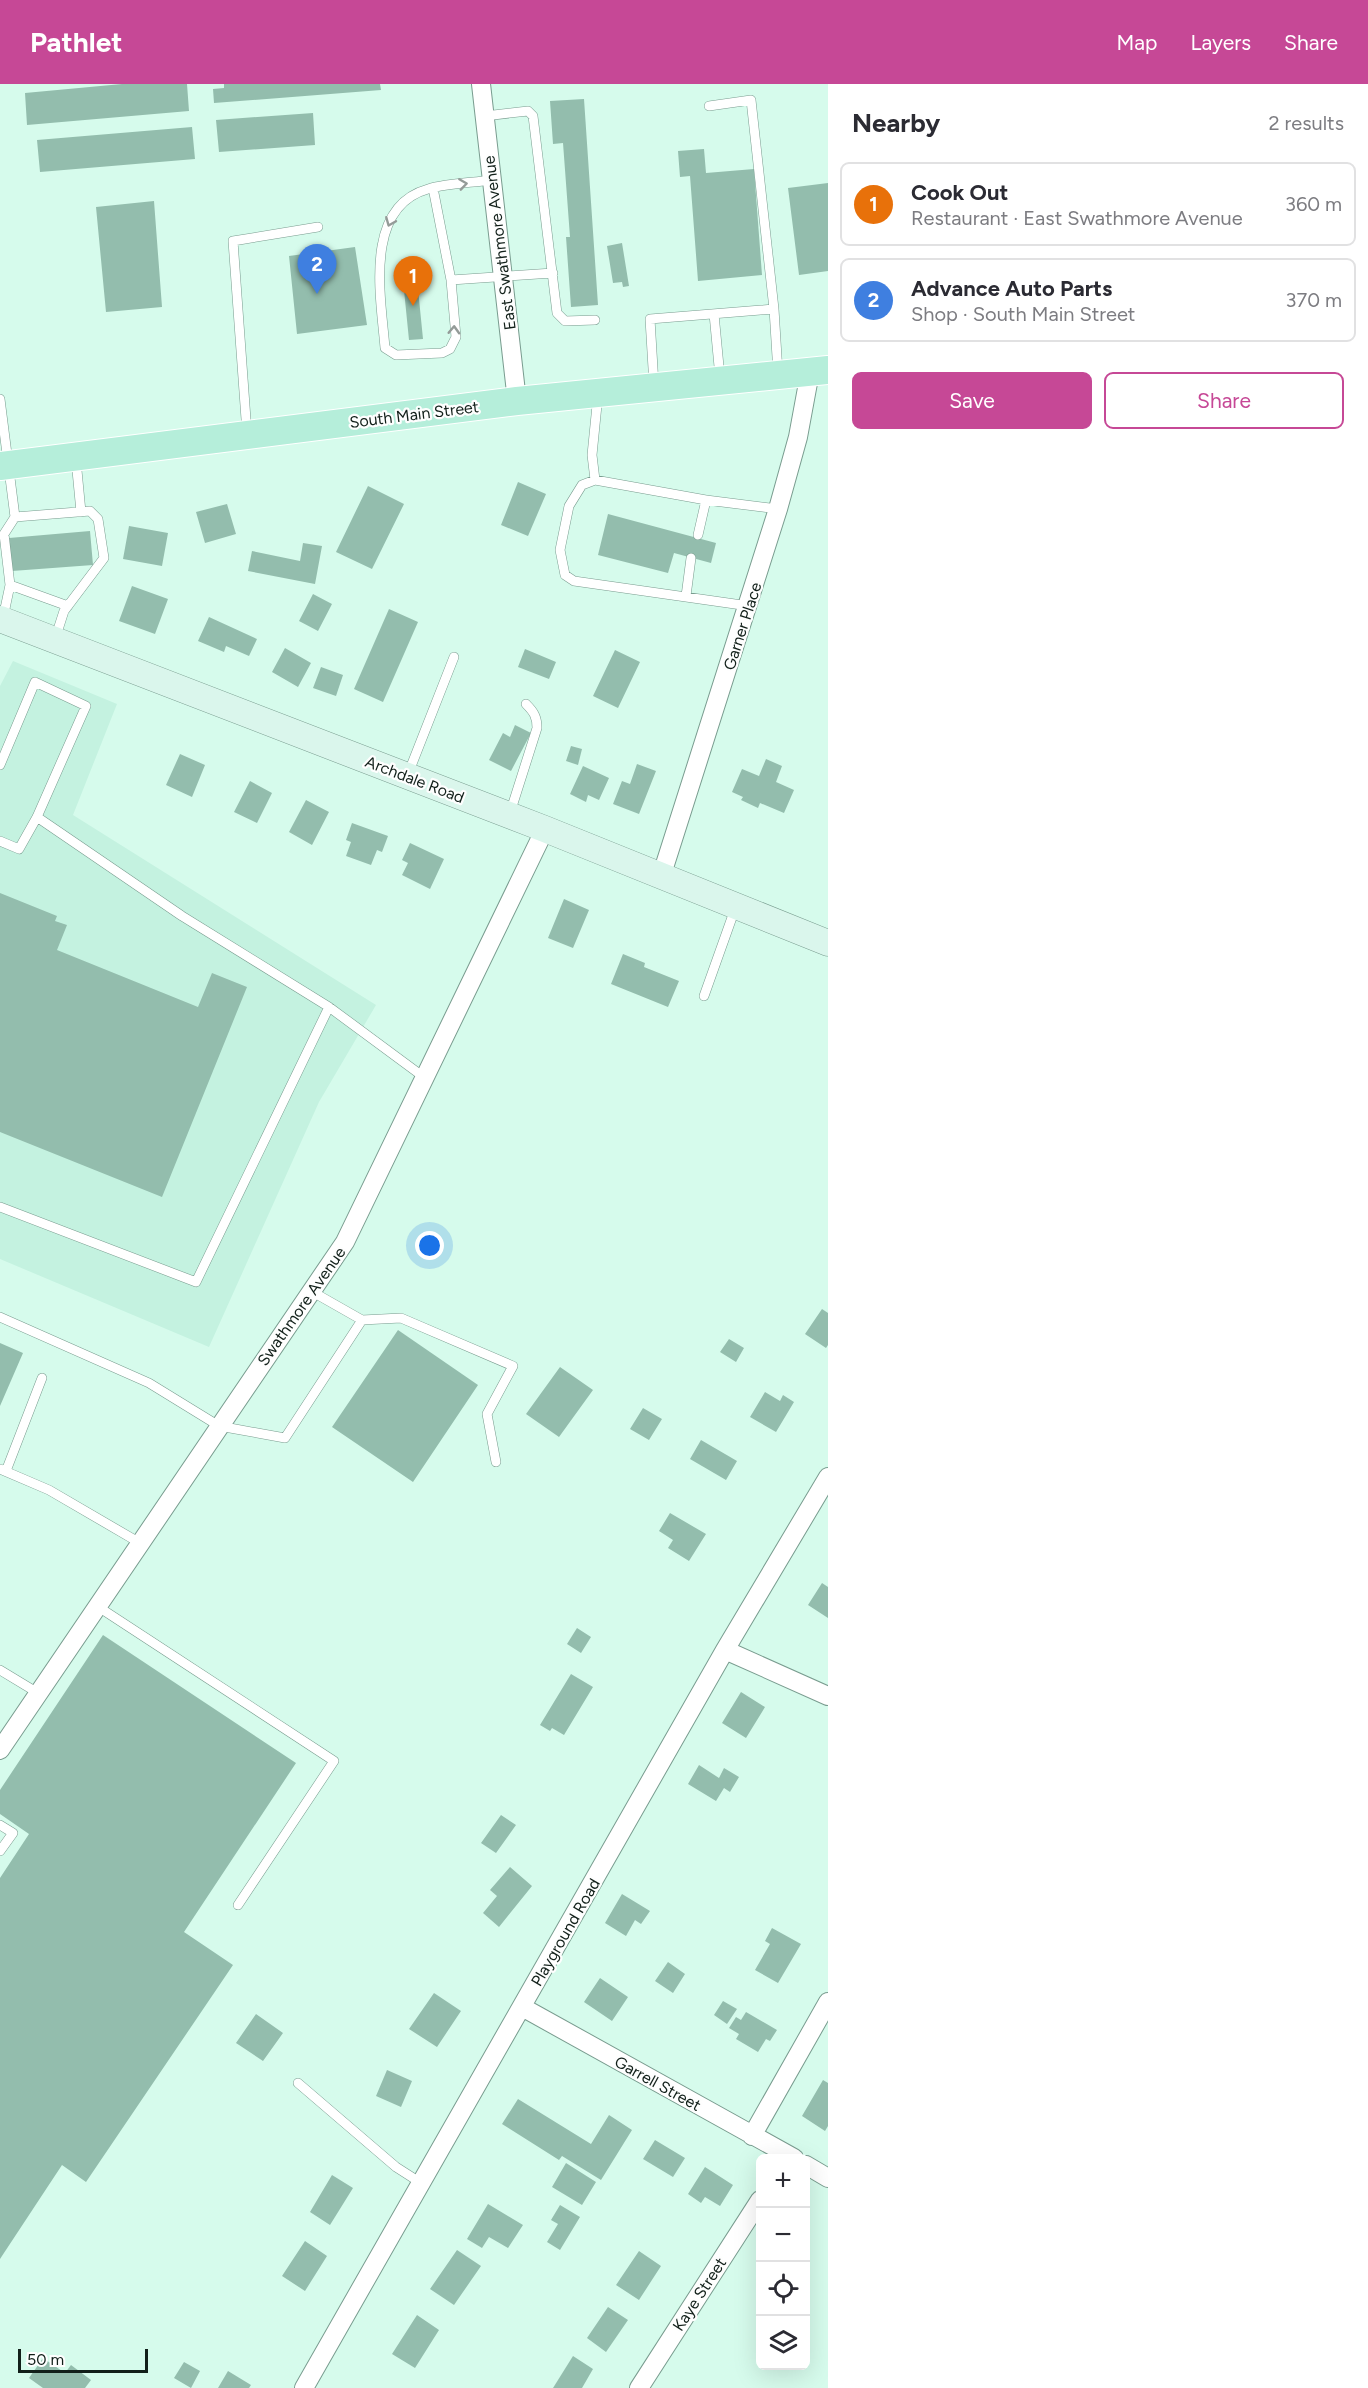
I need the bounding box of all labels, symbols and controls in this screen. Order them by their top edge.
text: Pathlet [30,25,122,59]
text: Map [1117,30,1157,55]
text: Layers [1190,30,1251,55]
text: Share [1284,30,1338,55]
text: Nearby [852,107,940,139]
text: 2 results [1268,111,1344,135]
street label: East Swathmore Avenue [479,154,520,331]
one-way arrow [458,178,467,190]
text: Cook Out [911,179,1008,206]
text: 1 [869,192,878,216]
text: 360 m [1285,192,1342,216]
text: Restaurant · East Swathmore Avenue [911,206,1243,230]
one-way arrow [384,216,397,226]
pin: 2 [298,244,336,294]
pin: 1 [394,256,432,306]
text: Advance Auto Parts [911,275,1112,302]
text: 2 [868,288,879,312]
text: 370 m [1286,288,1342,312]
text: Shop · South Main Street [911,302,1135,326]
one-way arrow [448,326,460,335]
button: Save [852,372,1092,429]
button: Share [1104,372,1344,429]
street label: South Main Street [348,397,480,432]
street label: Garner Place [719,580,766,672]
street label: Archdale Road [363,752,467,807]
your location [415,1231,444,1260]
street label: Swathmore Avenue [253,1243,350,1369]
street label: Playground Road [527,1875,604,1989]
street label: Garrell Street [611,2052,704,2115]
map controls [756,2154,810,2370]
button: + [756,2154,810,2208]
button: − [756,2208,810,2262]
street label: Kaye Street [669,2254,730,2334]
button: locate [756,2262,810,2316]
button: layers [756,2316,810,2370]
scale bar [18,2346,148,2374]
text: 50 m [27,2350,64,2369]

